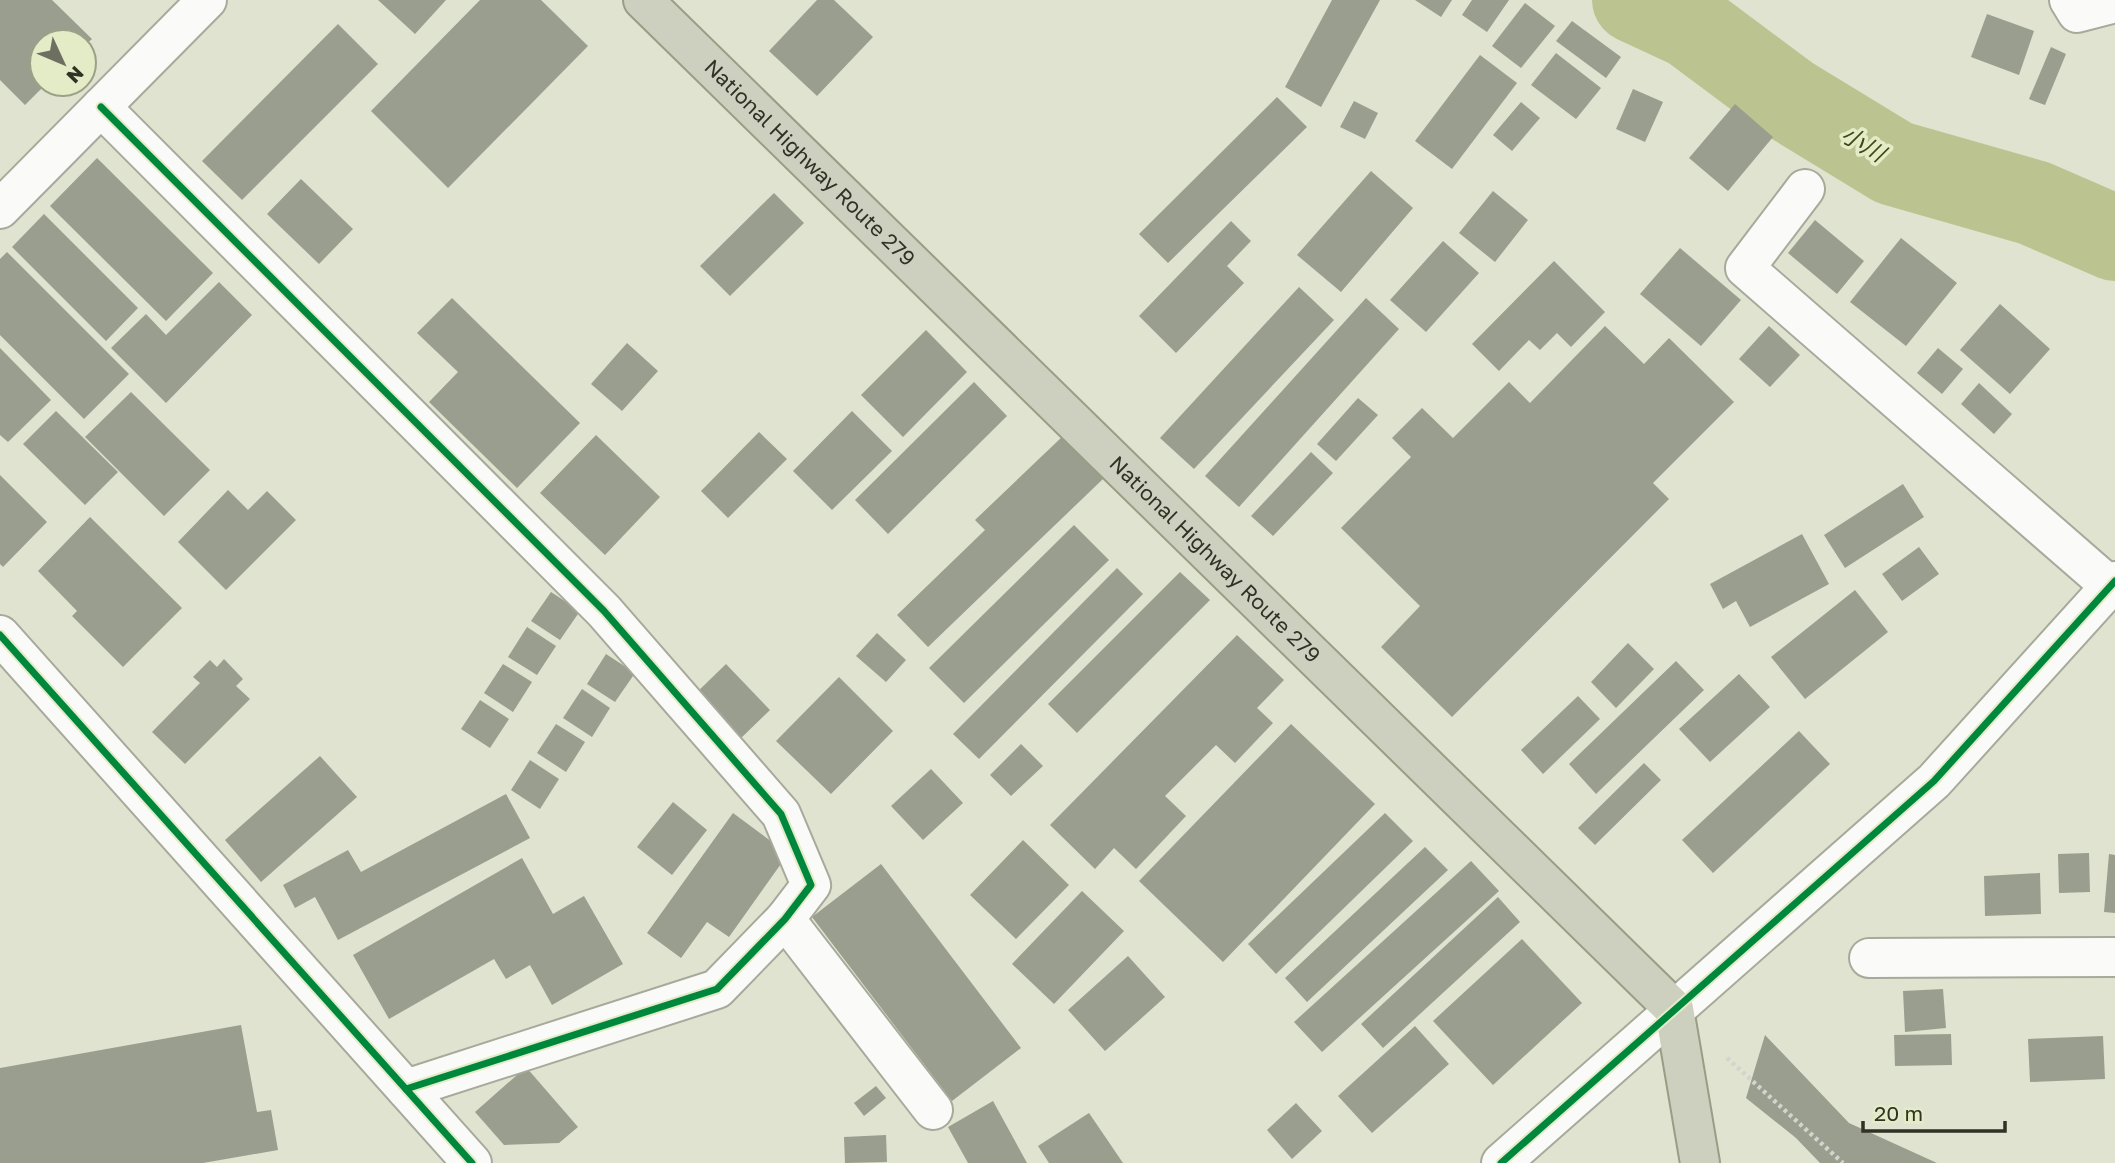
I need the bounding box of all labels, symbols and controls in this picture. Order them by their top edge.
north arrow [28,28,98,98]
street label: National Highway Route 279 [699,53,921,271]
text: N [62,62,89,88]
water label: 小川 [1837,119,1893,169]
street label: National Highway Route 279 [1105,450,1326,668]
scale bar [1863,1090,2005,1134]
text: 20 m [1874,1100,1923,1126]

